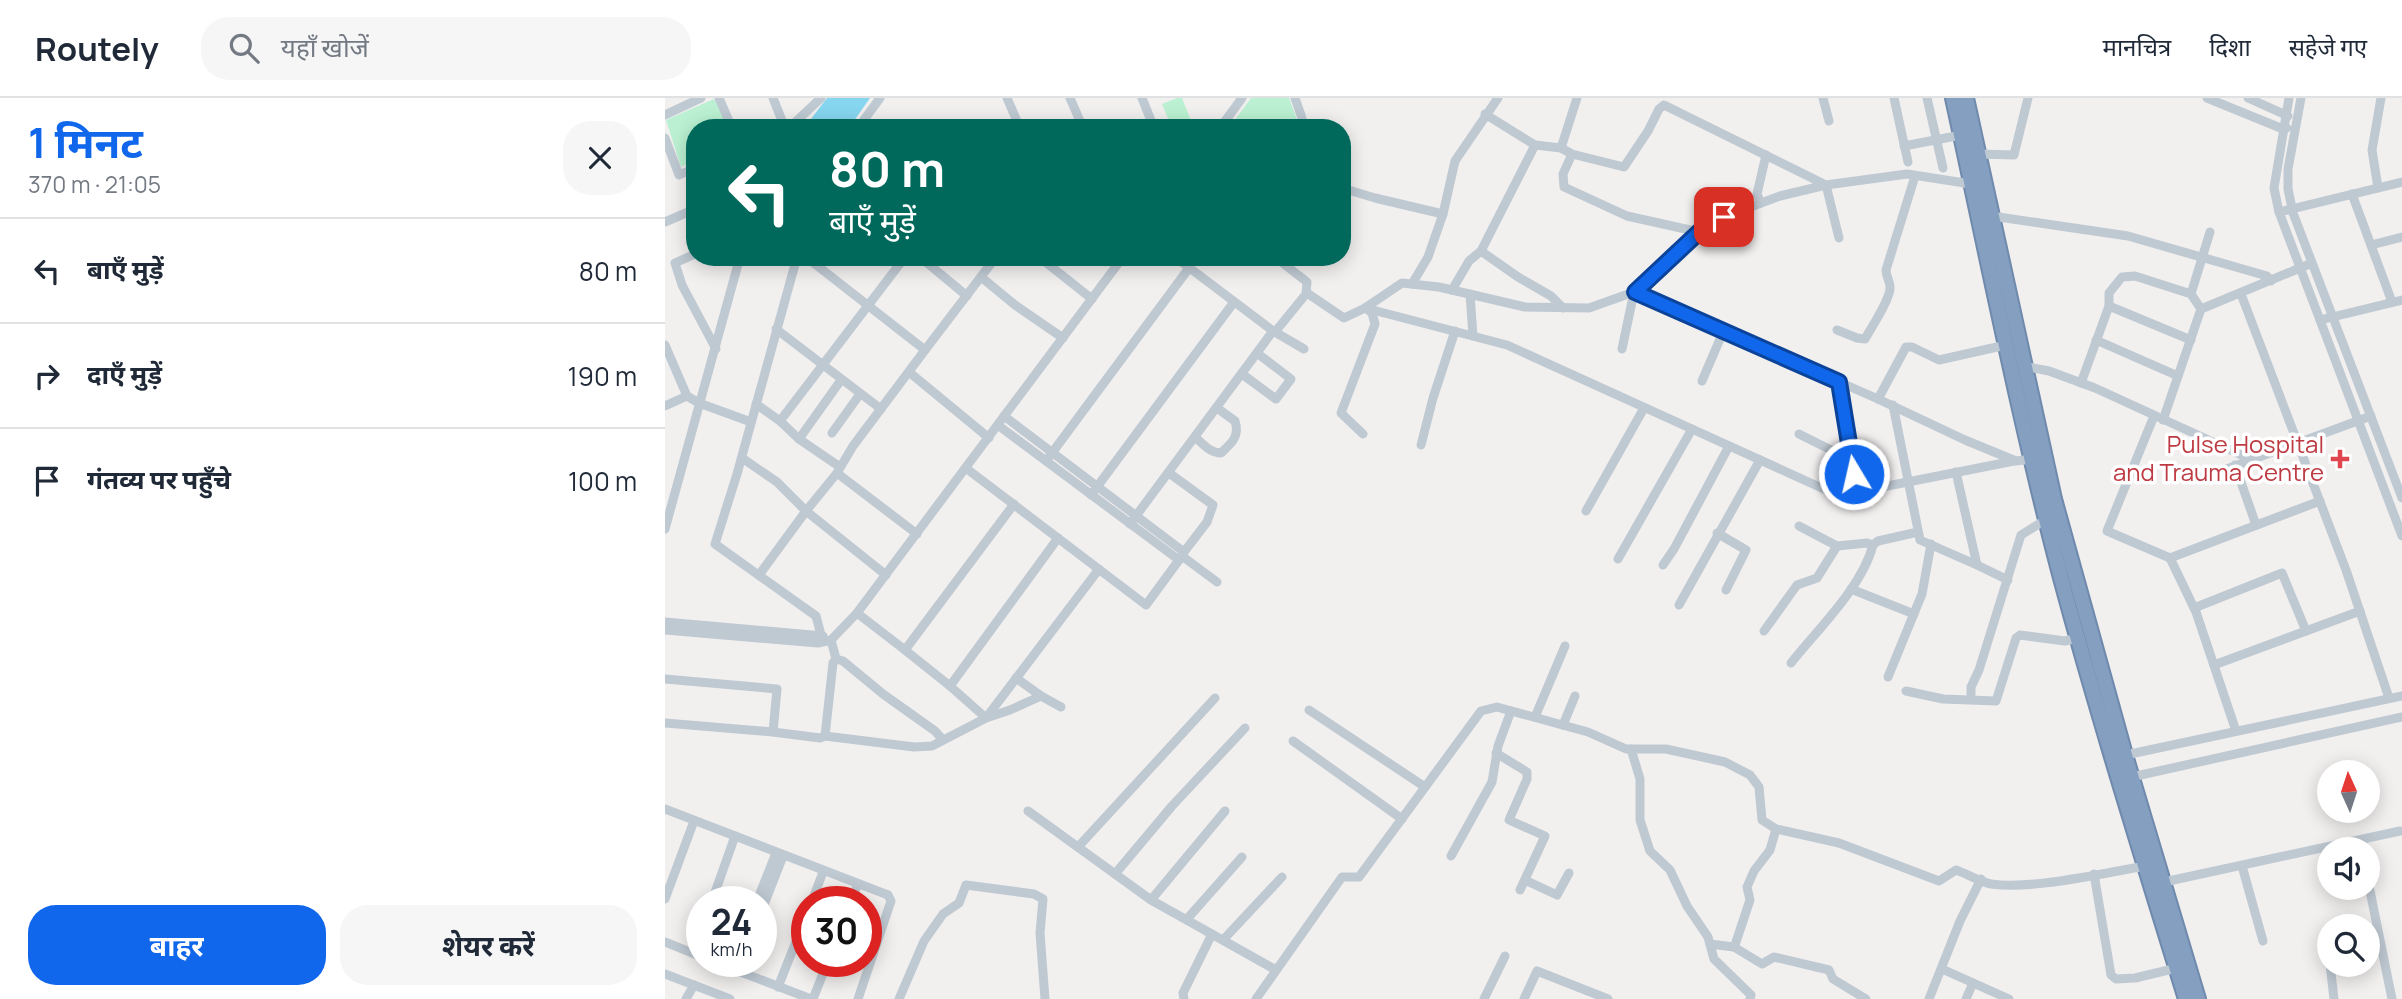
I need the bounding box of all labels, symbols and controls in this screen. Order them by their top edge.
search box [201,17,691,80]
text: Routely [35,26,159,71]
icon: search [225,29,263,67]
text: यहाँ खोजें [281,29,369,65]
text: मानचित्र [2103,30,2171,63]
text: दिशा [2209,30,2251,63]
text: सहेजे गए [2289,30,2367,63]
text: 1 मिनट [28,113,143,171]
button: close [563,121,637,195]
text: 80 m [829,135,945,202]
icon: left [714,147,805,238]
text: 370 m · 21:05 [28,168,161,200]
pin [1694,187,1754,247]
icon: arrive [1705,198,1743,236]
text: बाएँ मुड़ें [829,199,916,243]
text: बाएँ मुड़ें [87,251,164,287]
icon: left [28,252,66,290]
text: 80 m [579,253,637,289]
text: दाएँ मुड़ें [87,356,162,392]
icon: right [28,357,66,395]
text: 190 m [568,358,637,394]
place label: Pulse Hospital and Trauma Centre [2113,427,2324,488]
position arrow [1817,437,1891,511]
marker: Pulse Hospital and Trauma Centre [2330,449,2350,469]
text: गंतव्य पर पहुँचे [87,461,231,497]
icon: arrive [28,462,66,500]
text: 100 m [568,463,637,499]
north arrow [2317,760,2380,822]
map controls [2317,760,2380,977]
button: sound [2317,837,2380,900]
speed limit sign: 30 [791,886,882,977]
text: 24 [711,898,752,946]
button: बाहर [28,905,326,985]
button: शेयर करें [340,905,637,985]
button: search [2317,914,2380,977]
text: km/h [711,937,752,961]

